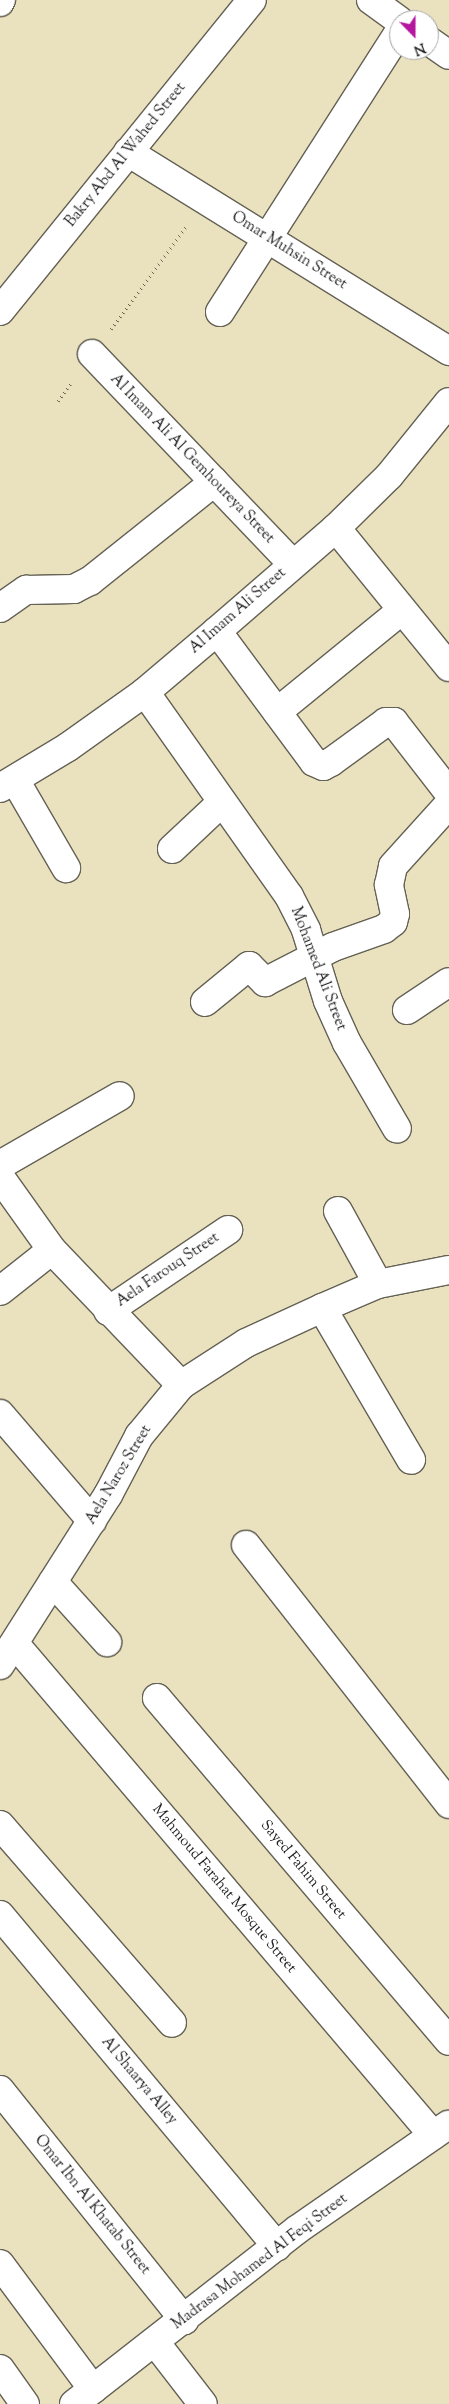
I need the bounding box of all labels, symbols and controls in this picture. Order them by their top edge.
north arrow [389,10,439,60]
text: N [410,37,428,59]
street label: Bakry Abd Al Wahed Street [62,79,190,231]
street label: Omar Muhsin Street [228,208,350,294]
street label: Al Imam Ali Al Gemhoureya Street [106,371,278,547]
street label: Al Imam Ali Street [186,564,290,658]
street label: Mohamed Ali Street [286,905,350,1033]
street label: Aela Farouq Street [113,1229,223,1311]
street label: Aela Naroz Street [82,1422,156,1528]
street label: Mahmoud Farahat Mosque Street [148,1801,300,1977]
street label: Sayed Fahim Street [256,1817,350,1923]
street label: Al Shaarya Alley [97,2034,181,2128]
street label: Omar Ibn Al Khatab Street [30,2132,154,2278]
street label: Madrasa Mohamed Al Feqi Street [169,2190,351,2334]

